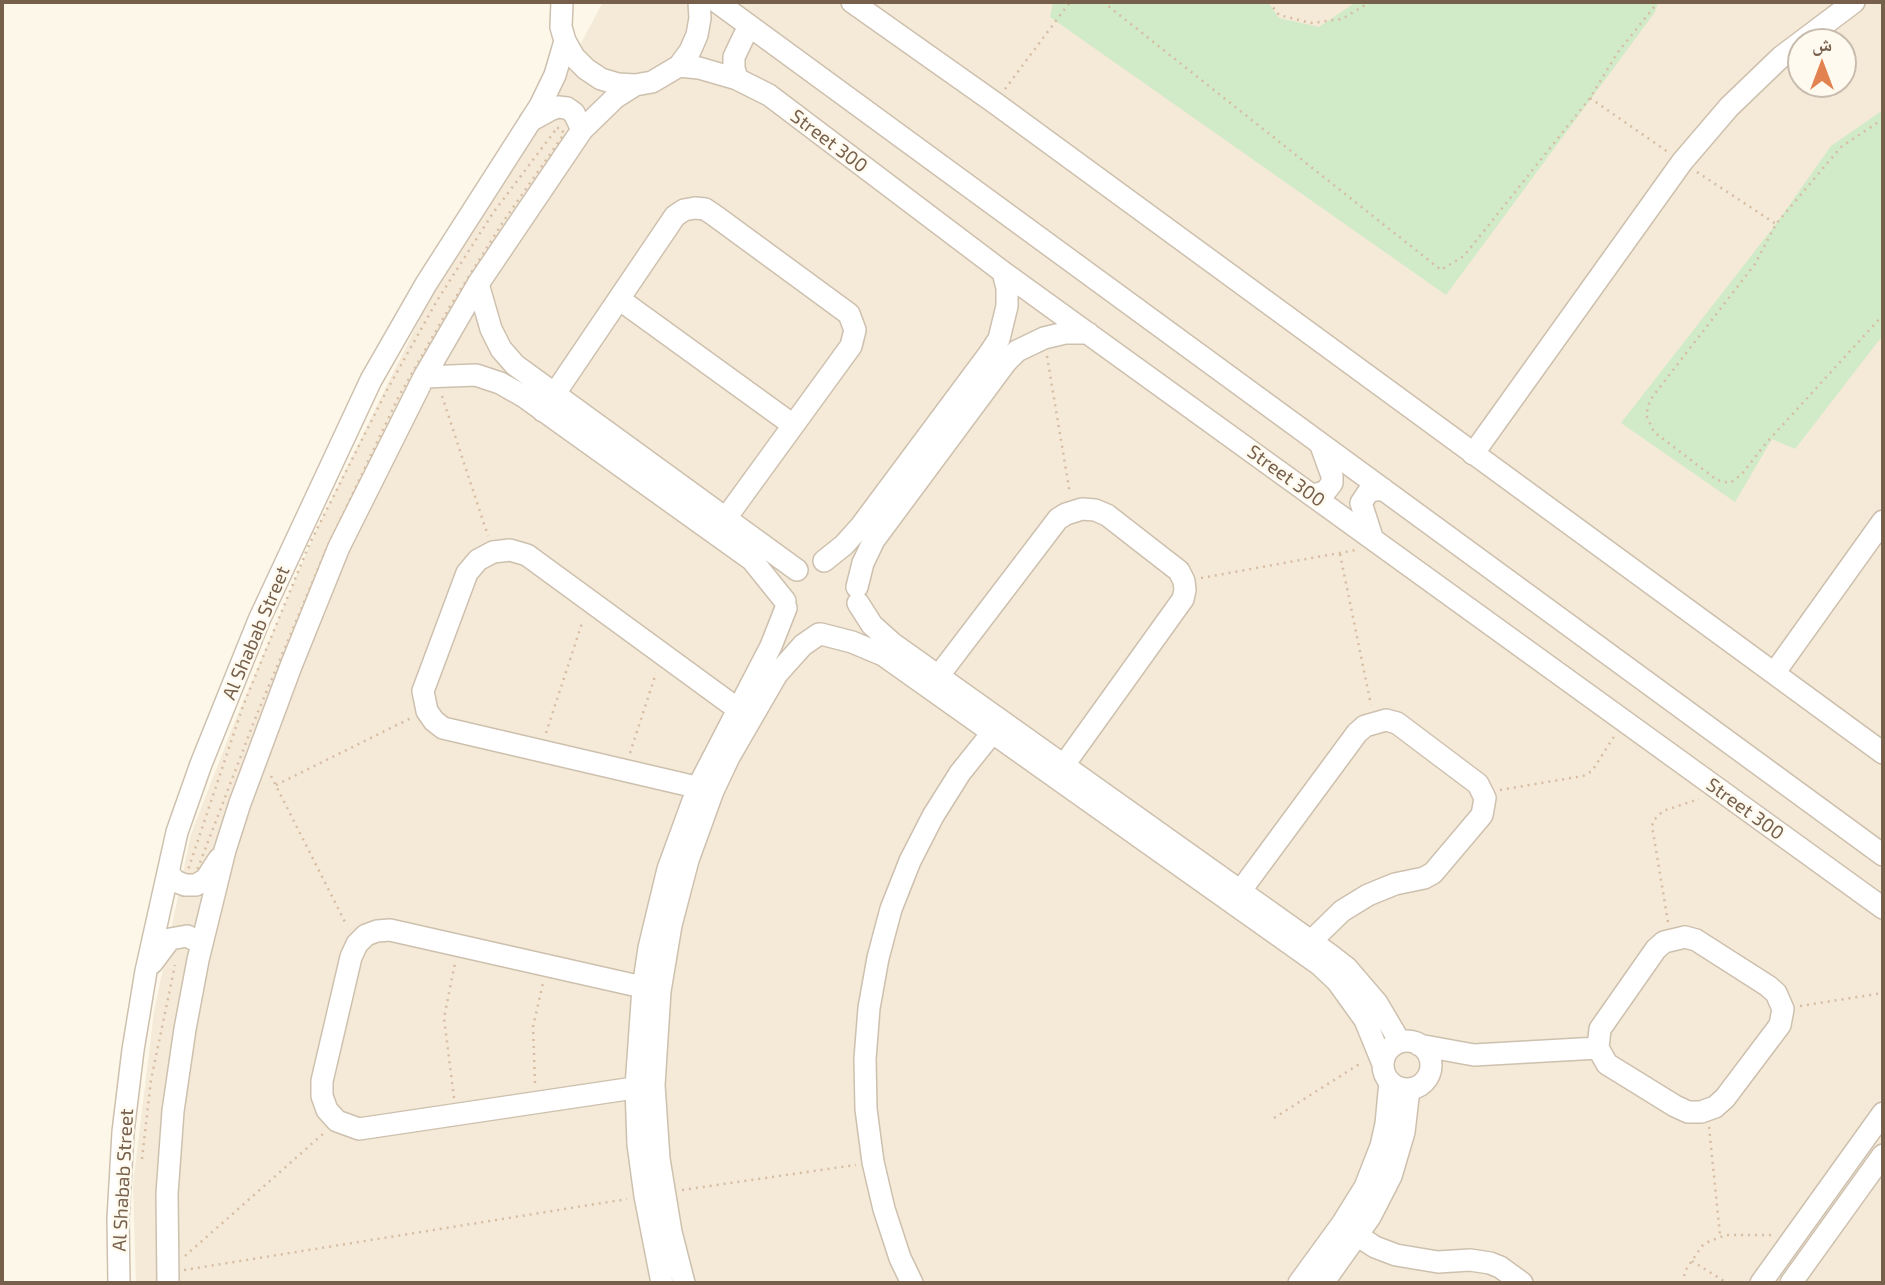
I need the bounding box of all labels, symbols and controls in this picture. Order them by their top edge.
north arrow [1787,28,1857,98]
text: ش [1812,32,1832,55]
street label: Street 300 [786,105,872,177]
street label: Street 300 [1243,440,1329,512]
street label: Al Shabab Street [218,563,294,703]
street label: Street 300 [1702,773,1788,845]
street label: Al Shabab Street [108,1108,138,1252]

